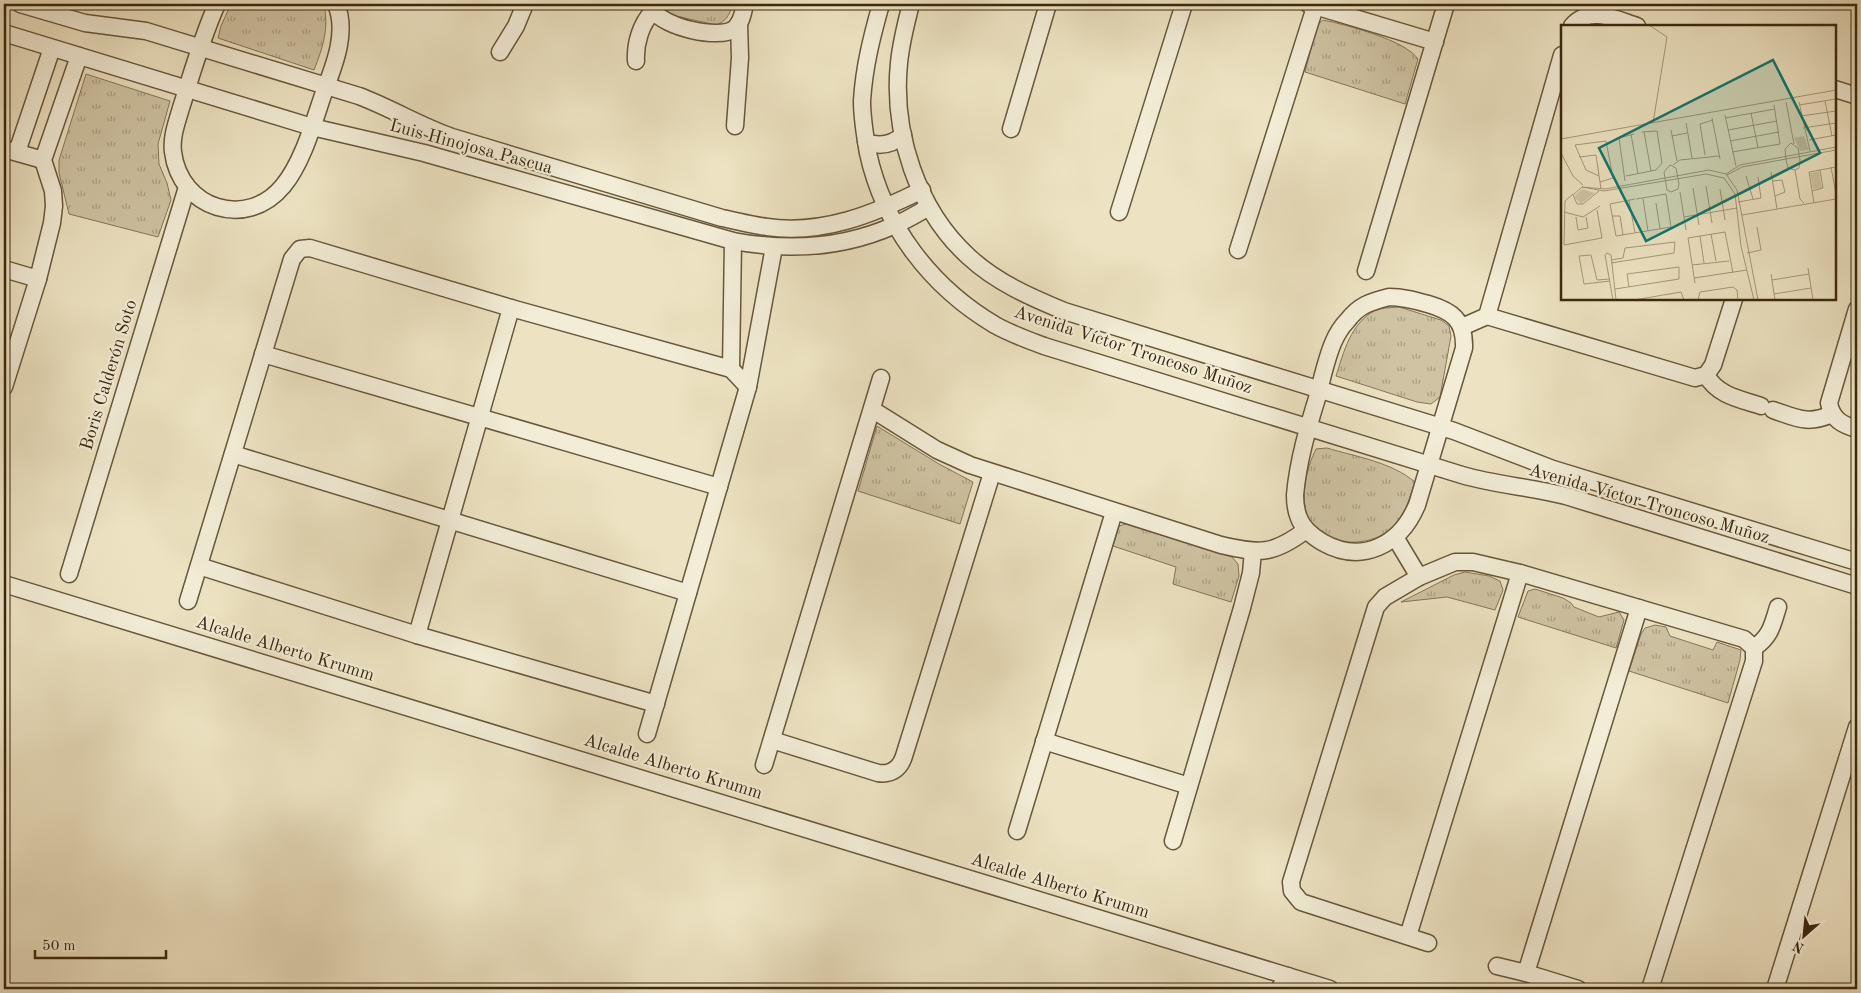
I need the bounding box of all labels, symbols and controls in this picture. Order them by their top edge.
inset map [1561,25,1836,300]
street label: Luis Hinojosa Pascua [388,117,555,177]
street label: Boris Calderón Soto [78,298,140,452]
street label: Avenida Víctor Troncoso Muñoz [1012,303,1254,397]
street label: Avenida Víctor Troncoso Muñoz [1527,461,1771,547]
street label: Alcalde Alberto Krumm [193,613,377,685]
street label: Alcalde Alberto Krumm [581,731,765,803]
street label: Alcalde Alberto Krumm [968,850,1152,922]
north arrow [1778,910,1828,960]
scale bar [35,928,166,960]
text: N [1790,938,1806,955]
text: 50 m [42,939,76,954]

